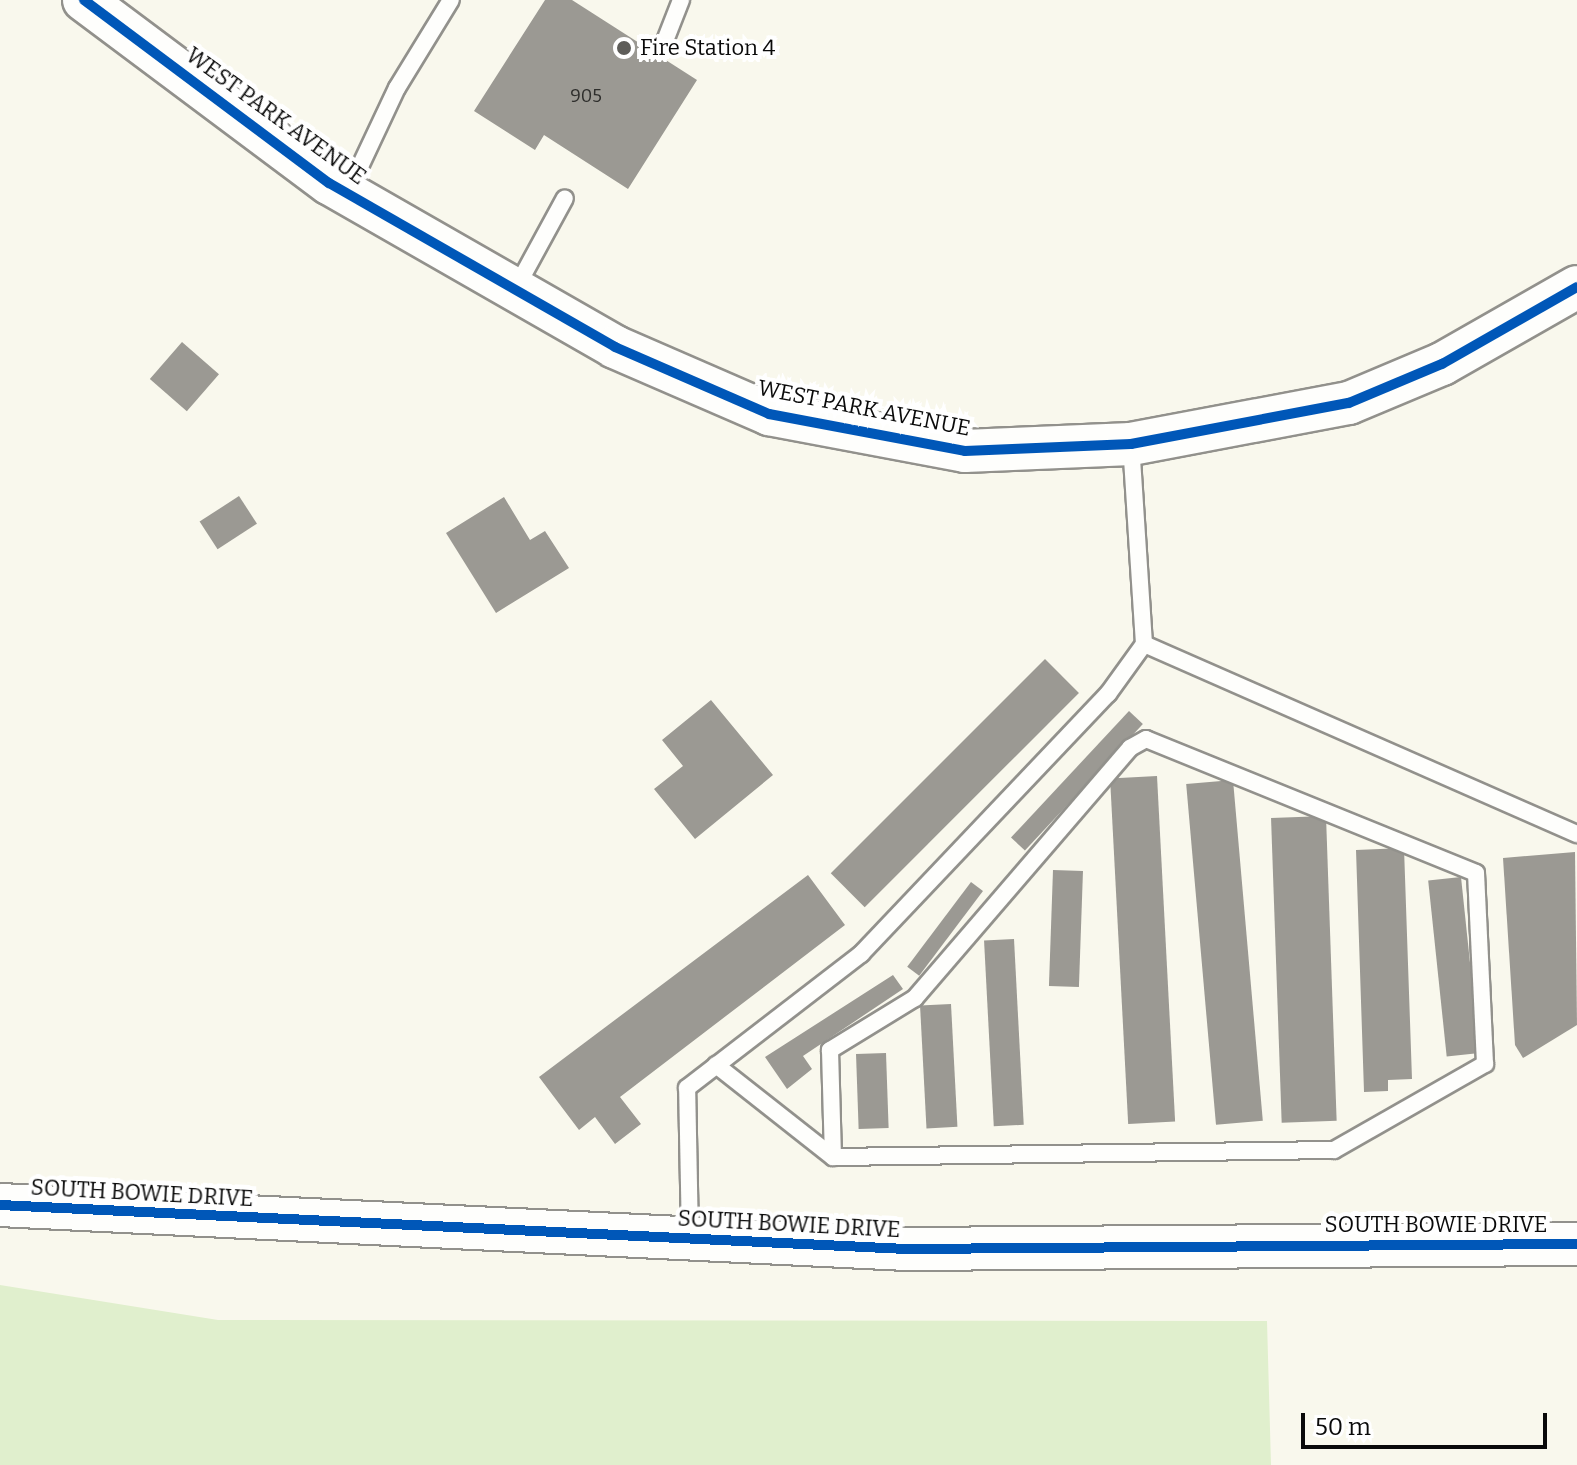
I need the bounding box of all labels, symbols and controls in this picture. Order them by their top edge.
place label: Fire Station 4 [640,35,775,61]
marker: Fire Station 4 [615,39,633,57]
street label: WEST PARK AVENUE [181,42,371,190]
house number: 905 [570,85,602,107]
street label: WEST PARK AVENUE [756,374,972,442]
street label: SOUTH BOWIE DRIVE [30,1174,254,1212]
street label: SOUTH BOWIE DRIVE [677,1205,901,1243]
street label: SOUTH BOWIE DRIVE [1325,1212,1547,1238]
scale bar [1305,1397,1551,1447]
text: 50 m [1315,1413,1371,1441]

